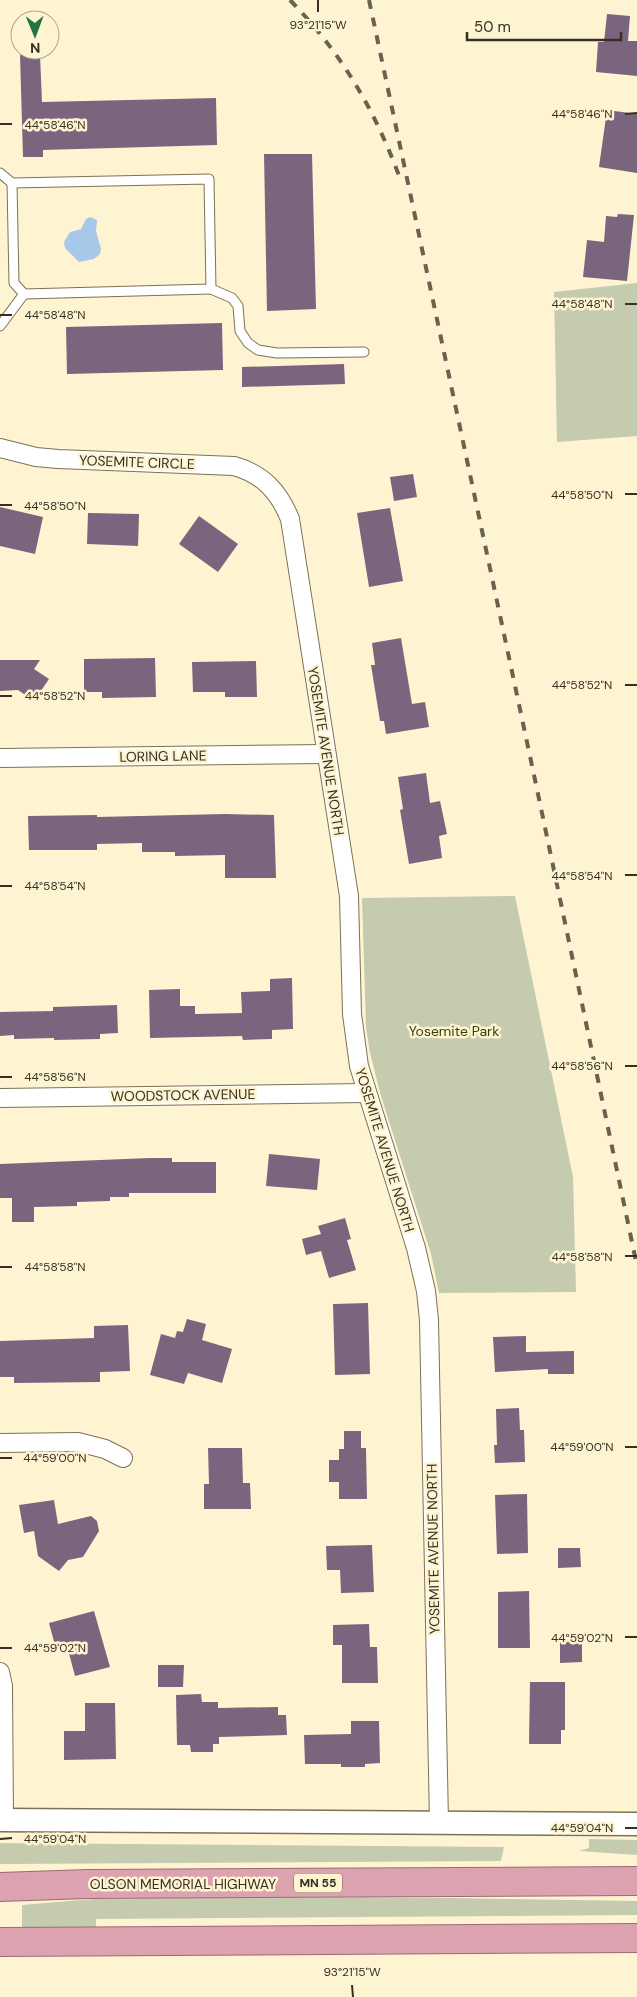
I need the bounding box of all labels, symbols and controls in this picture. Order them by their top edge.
north arrow [10,10,60,60]
scale bar [467,10,621,42]
text: 93°21'15"W [289,17,347,33]
text: 50 m [474,17,511,37]
text: N [30,39,40,57]
text: 44°58'46"N [551,106,613,122]
text: 44°58'46"N [24,117,86,133]
text: 44°58'48"N [552,296,612,312]
text: 44°58'48"N [25,307,85,323]
street label: YOSEMITE CIRCLE [79,451,195,473]
text: 44°58'50"N [551,487,613,503]
text: 44°58'50"N [24,498,86,514]
street label: YOSEMITE AVENUE NORTH [304,665,348,837]
text: 44°58'52"N [552,677,612,693]
text: 44°58'52"N [25,688,85,704]
street label: LORING LANE [119,746,207,766]
text: 44°58'54"N [551,868,613,884]
text: 44°58'54"N [24,878,86,894]
park label: Yosemite Park [409,1022,499,1040]
text: 44°58'56"N [551,1058,613,1074]
street label: YOSEMITE AVENUE NORTH [351,1066,419,1234]
text: 44°58'56"N [24,1069,86,1085]
street label: WOODSTOCK AVENUE [111,1085,255,1105]
text: 44°58'58"N [551,1249,613,1265]
text: 44°58'58"N [24,1259,86,1275]
text: 44°59'00"N [550,1439,614,1455]
text: 44°59'00"N [23,1450,87,1466]
street label: YOSEMITE AVENUE NORTH [423,1463,443,1635]
text: 44°59'02"N [551,1630,613,1646]
text: 44°59'02"N [24,1640,86,1656]
text: 44°59'04"N [551,1820,613,1836]
text: 44°59'04"N [24,1831,86,1847]
road number: MN 55 [294,1874,342,1892]
street label: OLSON MEMORIAL HIGHWAY [90,1875,276,1893]
text: 93°21'15"W [323,1964,381,1980]

